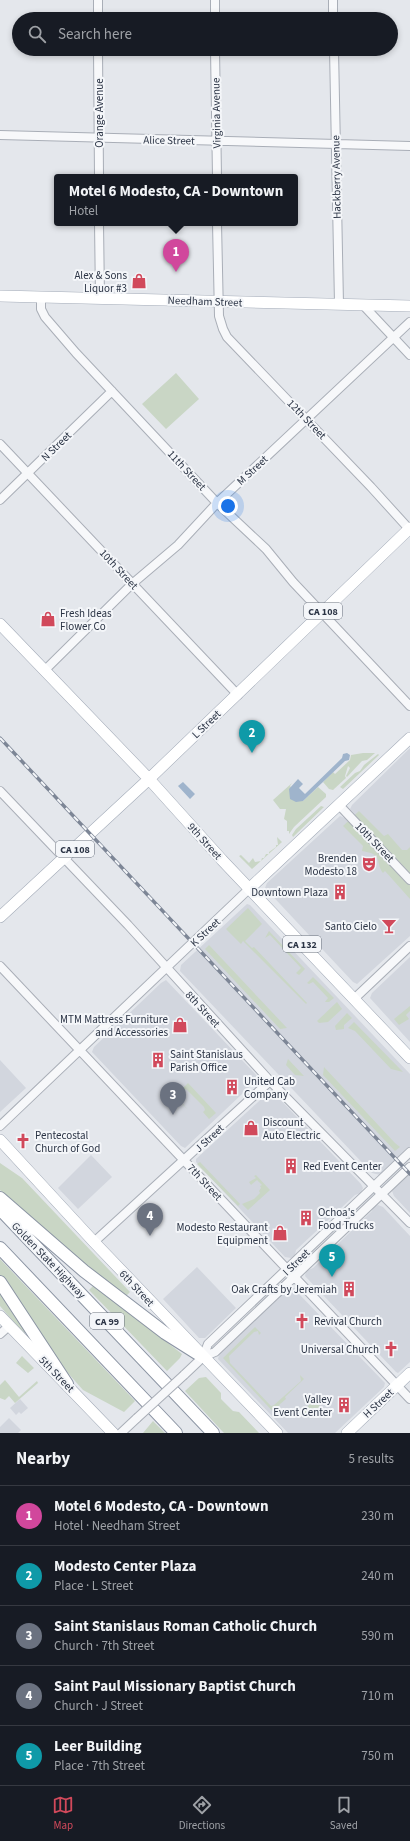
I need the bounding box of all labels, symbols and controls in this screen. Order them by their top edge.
search box [12,12,398,56]
icon: search [26,23,48,45]
text: Search here [58,24,132,45]
street label: Virginia Avenue [208,77,225,148]
street label: Orange Avenue [92,78,107,148]
street label: Alice Street [143,133,195,148]
street label: Hackberry Avenue [328,134,345,219]
popup [54,174,298,226]
text: Motel 6 Modesto, CA - Downtown [69,181,283,202]
text: Hotel [69,202,98,220]
pin: 1 [163,239,189,272]
place label: Alex & Sons Liquor #3 [74,268,127,296]
shop icon: Alex & Sons Liquor #3 [130,272,148,290]
street label: Needham Street [167,293,243,310]
street label: 12th Street [284,396,330,443]
street label: N Street [38,428,75,465]
street label: 11th Street [164,447,209,494]
street label: M Street [233,452,271,489]
your location [218,496,238,516]
street label: 10th Street [96,546,141,593]
road number: CA 108 [304,603,342,619]
place label: Fresh Ideas Flower Co [60,606,112,634]
shop icon: Fresh Ideas Flower Co [39,610,57,628]
street label: L Street [189,707,224,742]
pin: 2 [239,720,265,753]
street label: 10th Street [352,819,398,866]
street label: 9th Street [184,820,225,863]
road number: CA 108 [56,841,94,857]
place label: Brenden Modesto 18 [304,851,358,879]
theatre icon: Brenden Modesto 18 [360,855,378,873]
building icon: Downtown Plaza [331,883,349,901]
place label: Downtown Plaza [251,885,328,900]
street label: K Street [187,914,224,950]
bar icon: Santo Cielo [380,917,398,935]
place label: Santo Cielo [325,919,377,934]
road number: CA 132 [283,936,321,952]
street label: 8th Street [182,988,224,1031]
place label: MTM Mattress Furniture and Accessories [60,1012,169,1040]
shop icon: MTM Mattress Furniture and Accessories [171,1016,189,1034]
place label: Saint Stanislaus Parish Office [170,1047,243,1075]
building icon: Saint Stanislaus Parish Office [149,1051,167,1069]
place label: United Cab Company [244,1074,295,1102]
building icon: United Cab Company [223,1078,241,1096]
pin: 3 [160,1082,186,1115]
place label: Discount Auto Electric [263,1115,321,1143]
shop icon: Discount Auto Electric [242,1119,260,1137]
street label: J Street [191,1121,227,1156]
place label: Pentecostal Church of God [35,1128,100,1156]
church icon: Pentecostal Church of God [14,1132,32,1150]
building icon: Red Event Center [282,1157,300,1175]
place label: Red Event Center [303,1159,382,1174]
street label: 7th Street [184,1161,226,1204]
pin: 4 [137,1203,163,1236]
place label: Ochoa's Food Trucks [318,1205,374,1233]
building icon: Ochoa's Food Trucks [297,1209,315,1227]
street label: Golden State Highway [8,1219,89,1302]
place label: Modesto Restaurant Equipment [177,1220,268,1248]
shop icon: Modesto Restaurant Equipment [271,1224,289,1242]
pin: 5 [319,1244,345,1277]
street label: I Street [279,1245,314,1279]
street label: 6th Street [116,1267,158,1310]
building icon: Oak Crafts by Jeremiah [340,1280,358,1298]
place label: Oak Crafts by Jeremiah [231,1282,337,1297]
church icon: Revival Church [293,1312,311,1330]
road number: CA 99 [90,1313,124,1329]
place label: Revival Church [314,1314,382,1329]
church icon: Universal Church [382,1340,400,1358]
place label: Universal Church [301,1342,379,1357]
street label: 5th Street [36,1353,78,1396]
street label: H Street [360,1385,397,1421]
place label: Valley Event Center [273,1392,332,1420]
building icon: Valley Event Center [335,1396,353,1414]
text: Nearby [16,1447,70,1471]
text: 5 results [349,1450,394,1468]
text: Motel 6 Modesto, CA - Downtown [54,1496,269,1517]
text: 1 [26,1507,32,1525]
text: 230 m [361,1507,394,1525]
text: Hotel · Needham Street [54,1517,180,1535]
text: Modesto Center Plaza [54,1556,196,1577]
text: 2 [26,1567,32,1585]
text: 240 m [361,1567,394,1585]
text: Place · L Street [54,1577,133,1595]
text: Saint Stanislaus Roman Catholic Church [54,1616,317,1637]
text: 3 [26,1627,32,1645]
text: 590 m [361,1627,394,1645]
text: Church · 7th Street [54,1637,154,1655]
text: Saint Paul Missionary Baptist Church [54,1676,296,1697]
text: 4 [26,1687,32,1705]
text: 710 m [361,1687,394,1705]
text: Church · J Street [54,1697,143,1715]
text: Leer Building [54,1736,141,1757]
text: 5 [26,1747,32,1765]
text: 750 m [361,1747,394,1765]
text: Place · 7th Street [54,1757,145,1775]
tab: Map [52,1794,74,1833]
tab: Directions [179,1794,225,1833]
tab: Saved [330,1794,358,1833]

